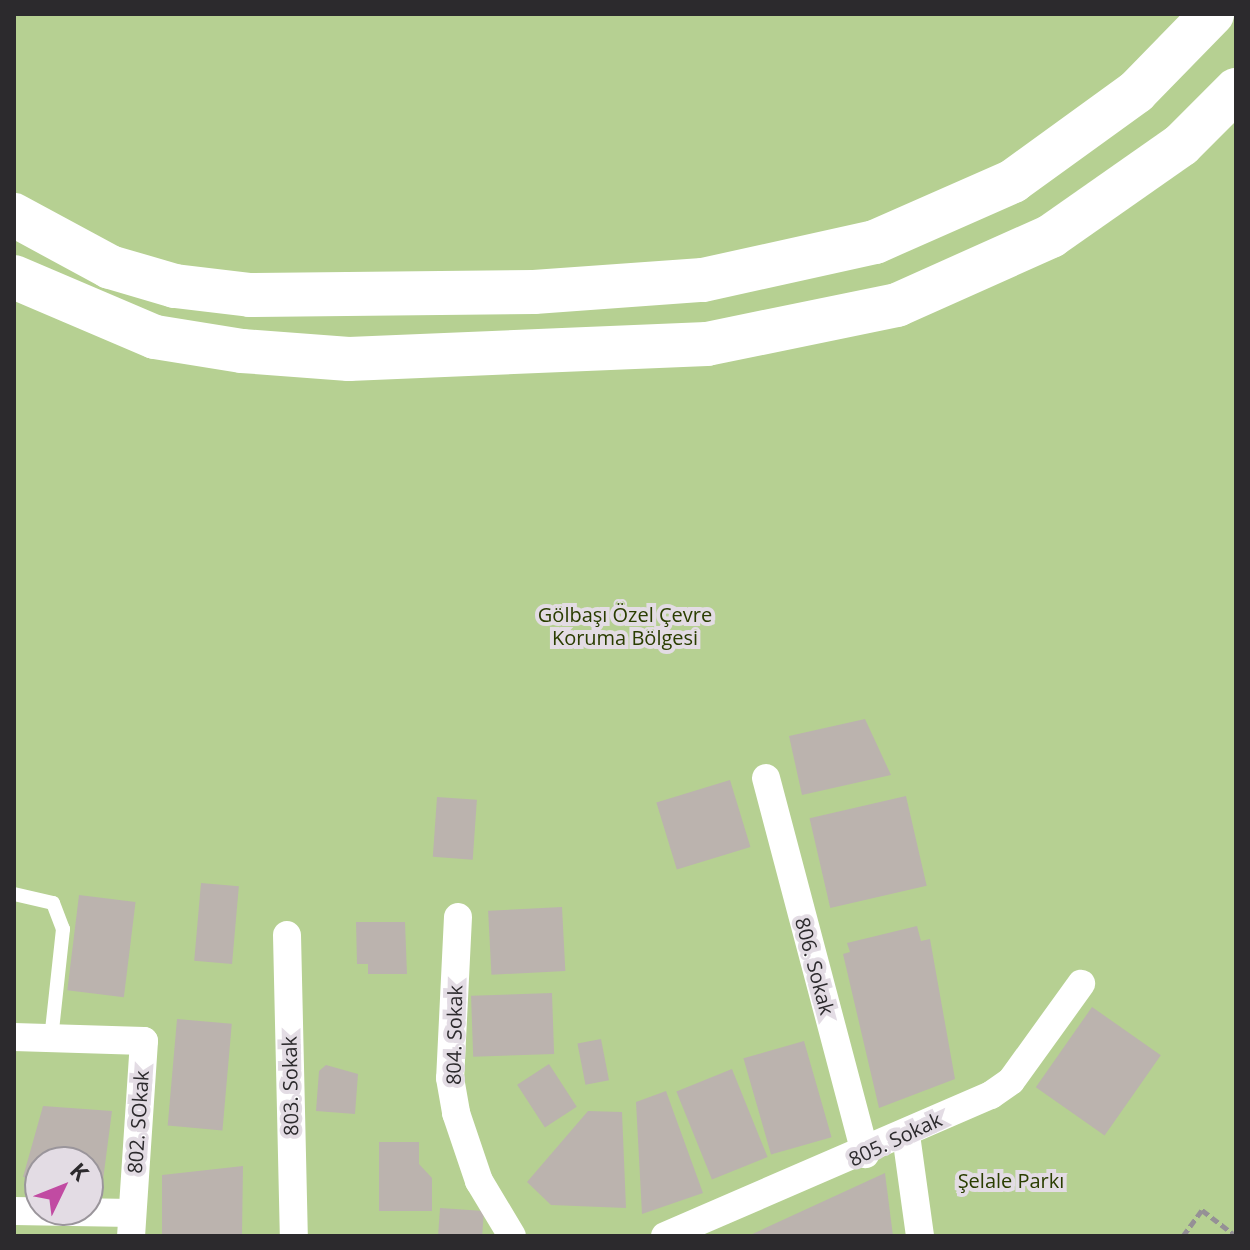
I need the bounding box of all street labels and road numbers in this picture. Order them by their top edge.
street label: 806. Sokak [790,915,840,1017]
street label: 804. Sokak [441,985,467,1085]
street label: 803. Sokak [277,1036,303,1136]
street label: 802. SOkak [122,1070,154,1174]
street label: 805. Sokak [845,1107,945,1171]

